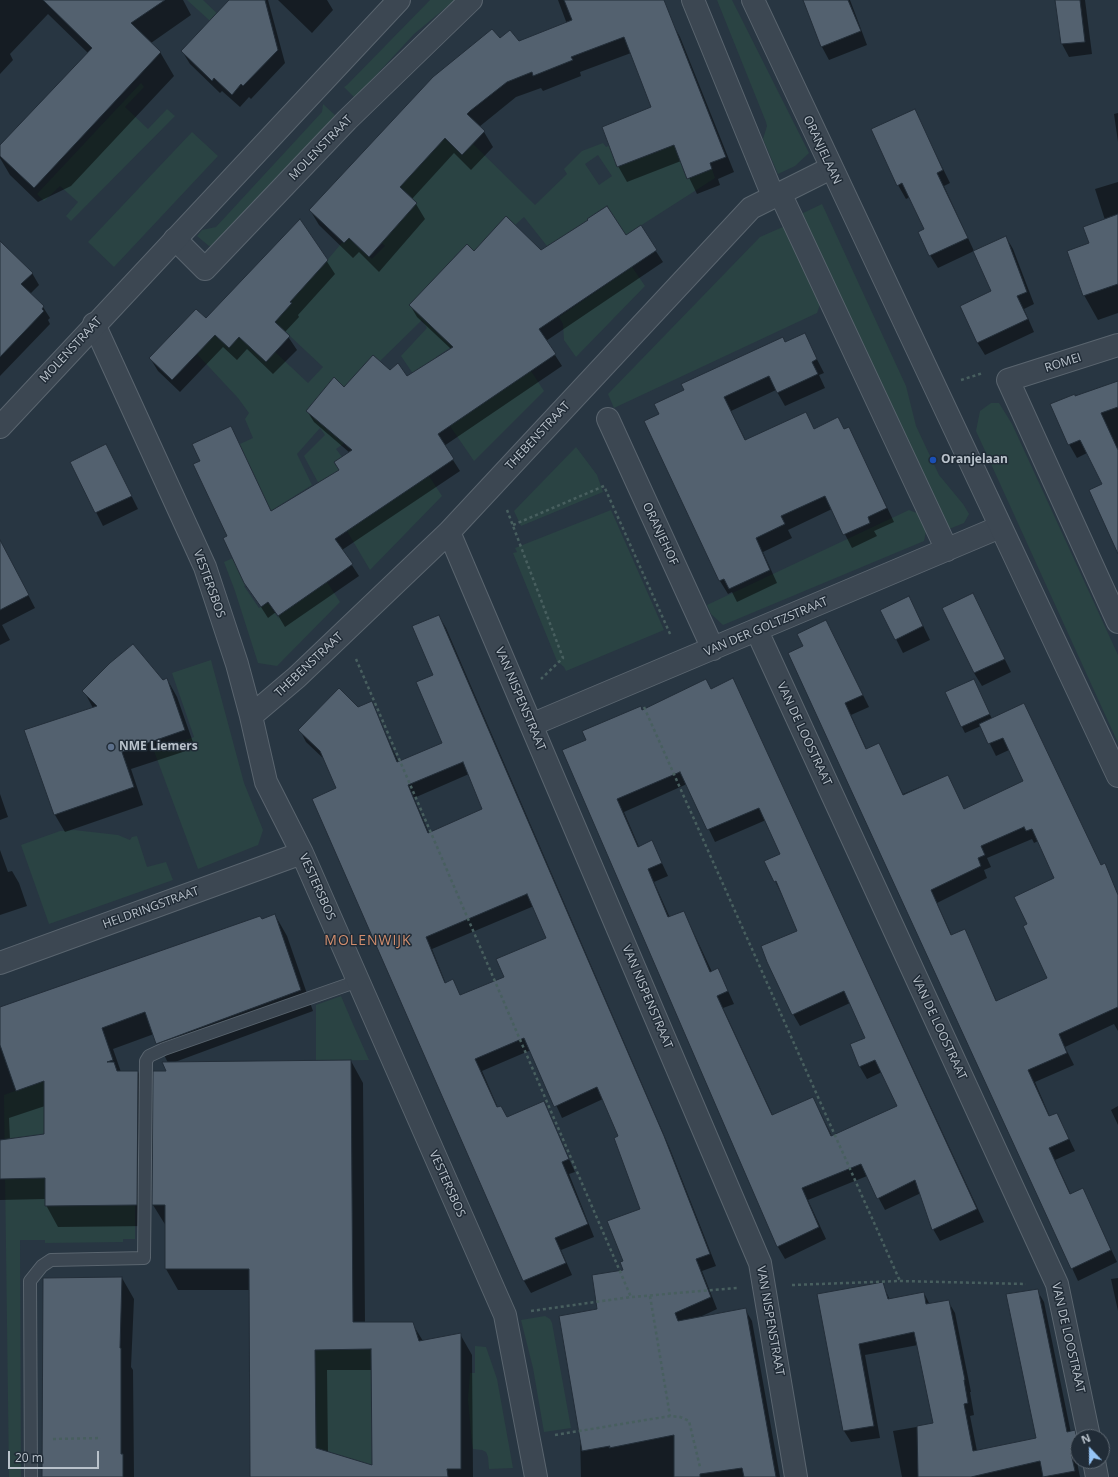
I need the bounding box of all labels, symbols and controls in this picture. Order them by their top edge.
street label: MOLENSTRAAT [286,113,356,183]
street label: ORANJELAAN [800,114,844,186]
street label: MOLENSTRAAT [37,314,105,386]
street label: ROMEI [1043,350,1083,376]
street label: THEBENSTRAAT [503,399,573,473]
place label: Oranjelaan [941,453,1008,467]
marker: Oranjelaan [928,455,938,465]
street label: ORANJEHOF [639,500,681,568]
street label: VESTERSBOS [190,548,228,620]
street label: VAN DER GOLTZSTRAAT [702,594,830,660]
street label: THEBENSTRAAT [272,630,346,700]
street label: VAN NISPENSTRAAT [492,645,548,753]
street label: VAN DE LOOSTRAAT [774,680,834,788]
place label: NME Liemers [119,740,198,754]
marker: NME Liemers [106,742,116,752]
street label: VESTERSBOS [296,851,338,923]
street label: HELDRINGSTRAAT [101,884,201,932]
district label: MOLENWIJK [324,933,412,949]
street label: VAN NISPENSTRAAT [619,943,675,1051]
street label: VAN DE LOOSTRAAT [909,974,969,1082]
street label: VESTERSBOS [426,1148,468,1220]
street label: VAN NISPENSTRAAT [753,1265,787,1377]
street label: VAN DE LOOSTRAAT [1048,1281,1088,1395]
north arrow [1070,1429,1110,1469]
text: N [1079,1430,1093,1447]
scale bar [10,1443,101,1469]
text: 20 m [15,1449,43,1466]

